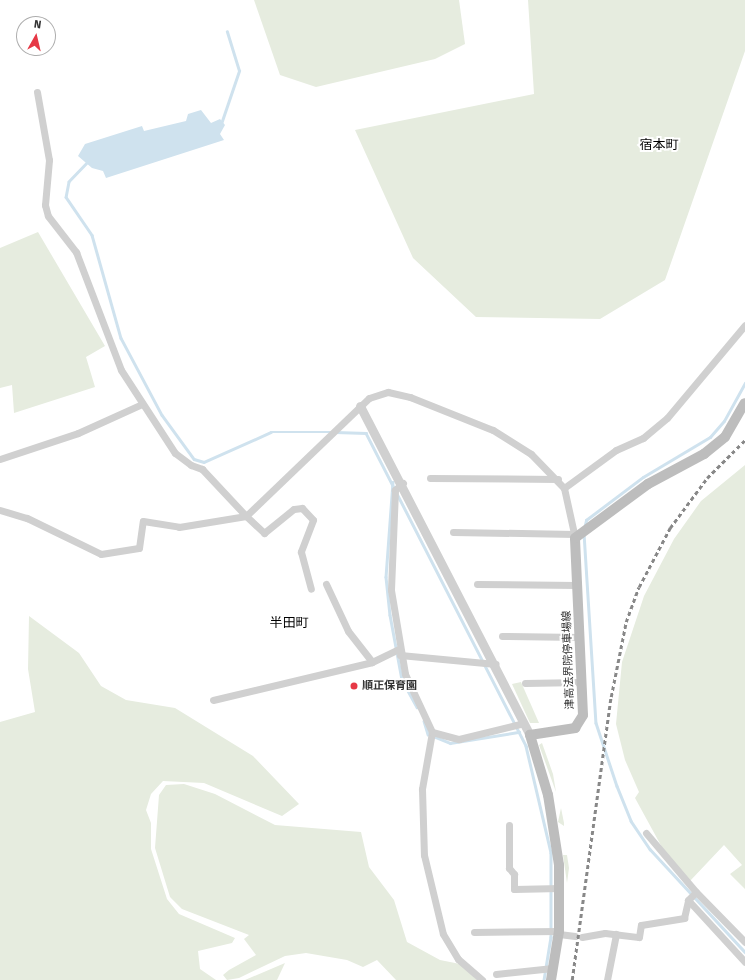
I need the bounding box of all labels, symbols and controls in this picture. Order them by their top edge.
north arrow [16,16,56,56]
text: N [33,18,42,32]
district label: 宿本町 [640,137,678,153]
street label: 津高法界院停車場線 [561,610,577,710]
district label: 半田町 [270,615,308,631]
place label: 順正保育園 [362,679,417,693]
marker: 順正保育園 [349,681,359,691]

